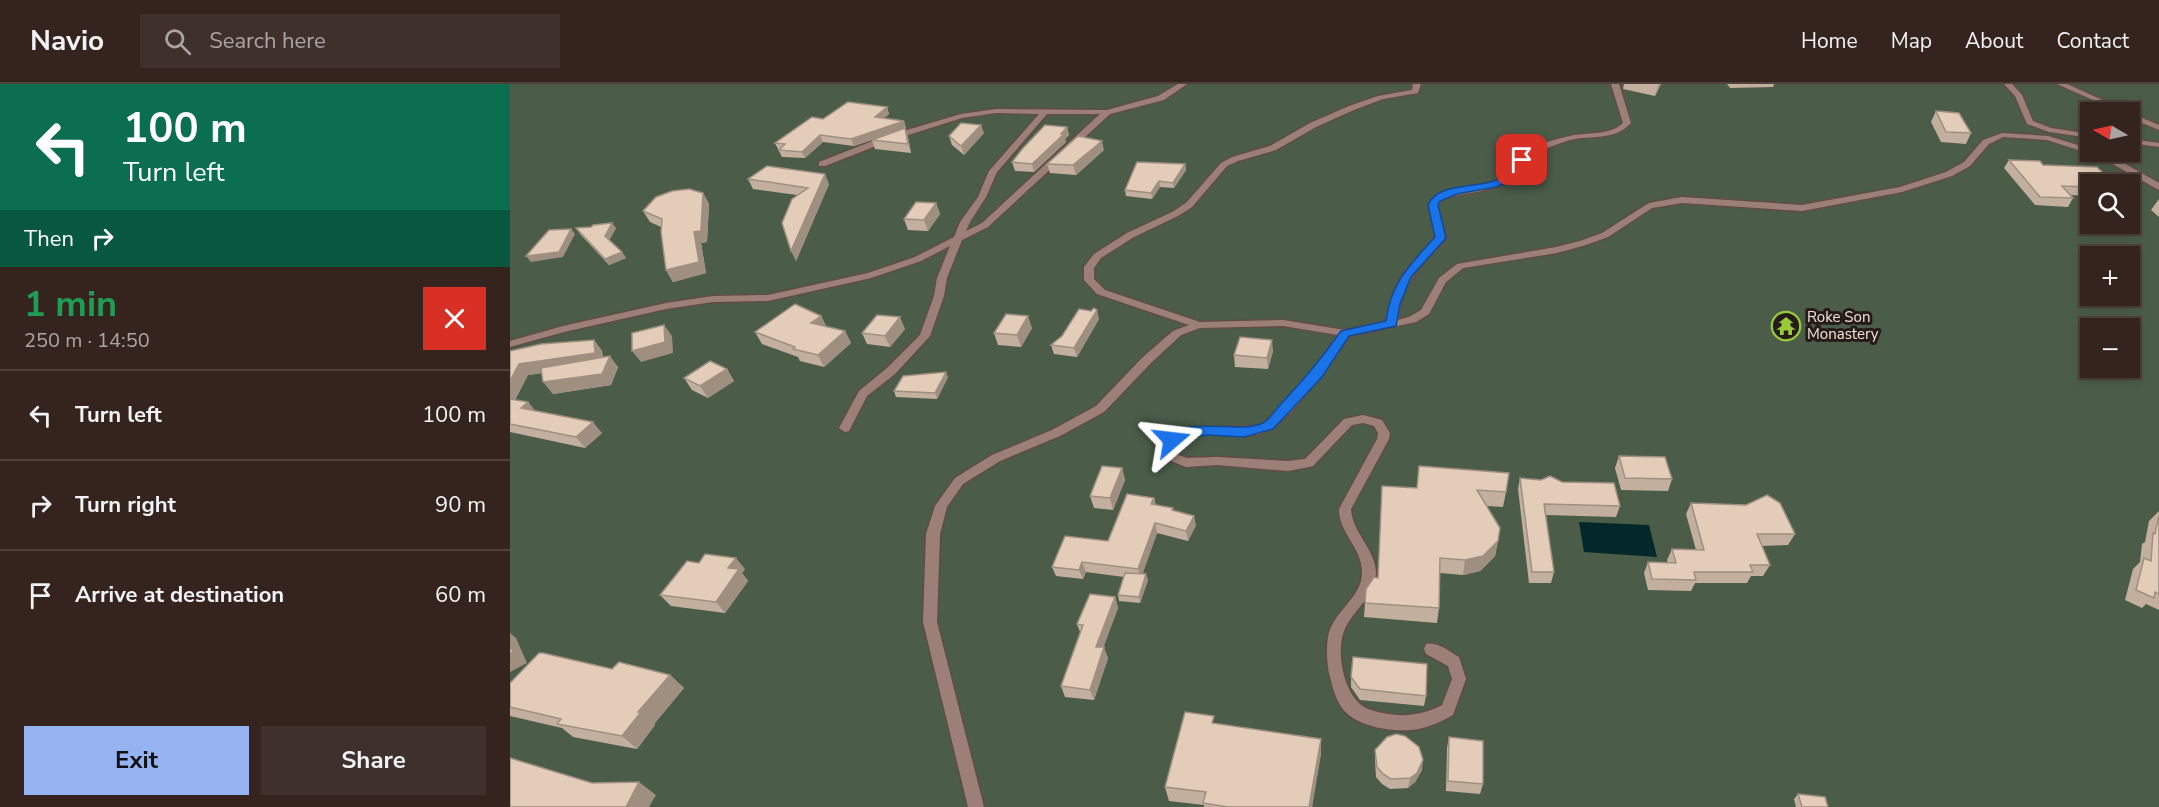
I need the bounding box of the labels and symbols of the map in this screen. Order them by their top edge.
north arrow [2080,102,2140,162]
pin [1496,134,1547,185]
place label: Roke Son Monastery [1807,307,1879,344]
temple icon: Roke Son Monastery [1770,310,1802,342]
position arrow [1140,408,1204,472]

